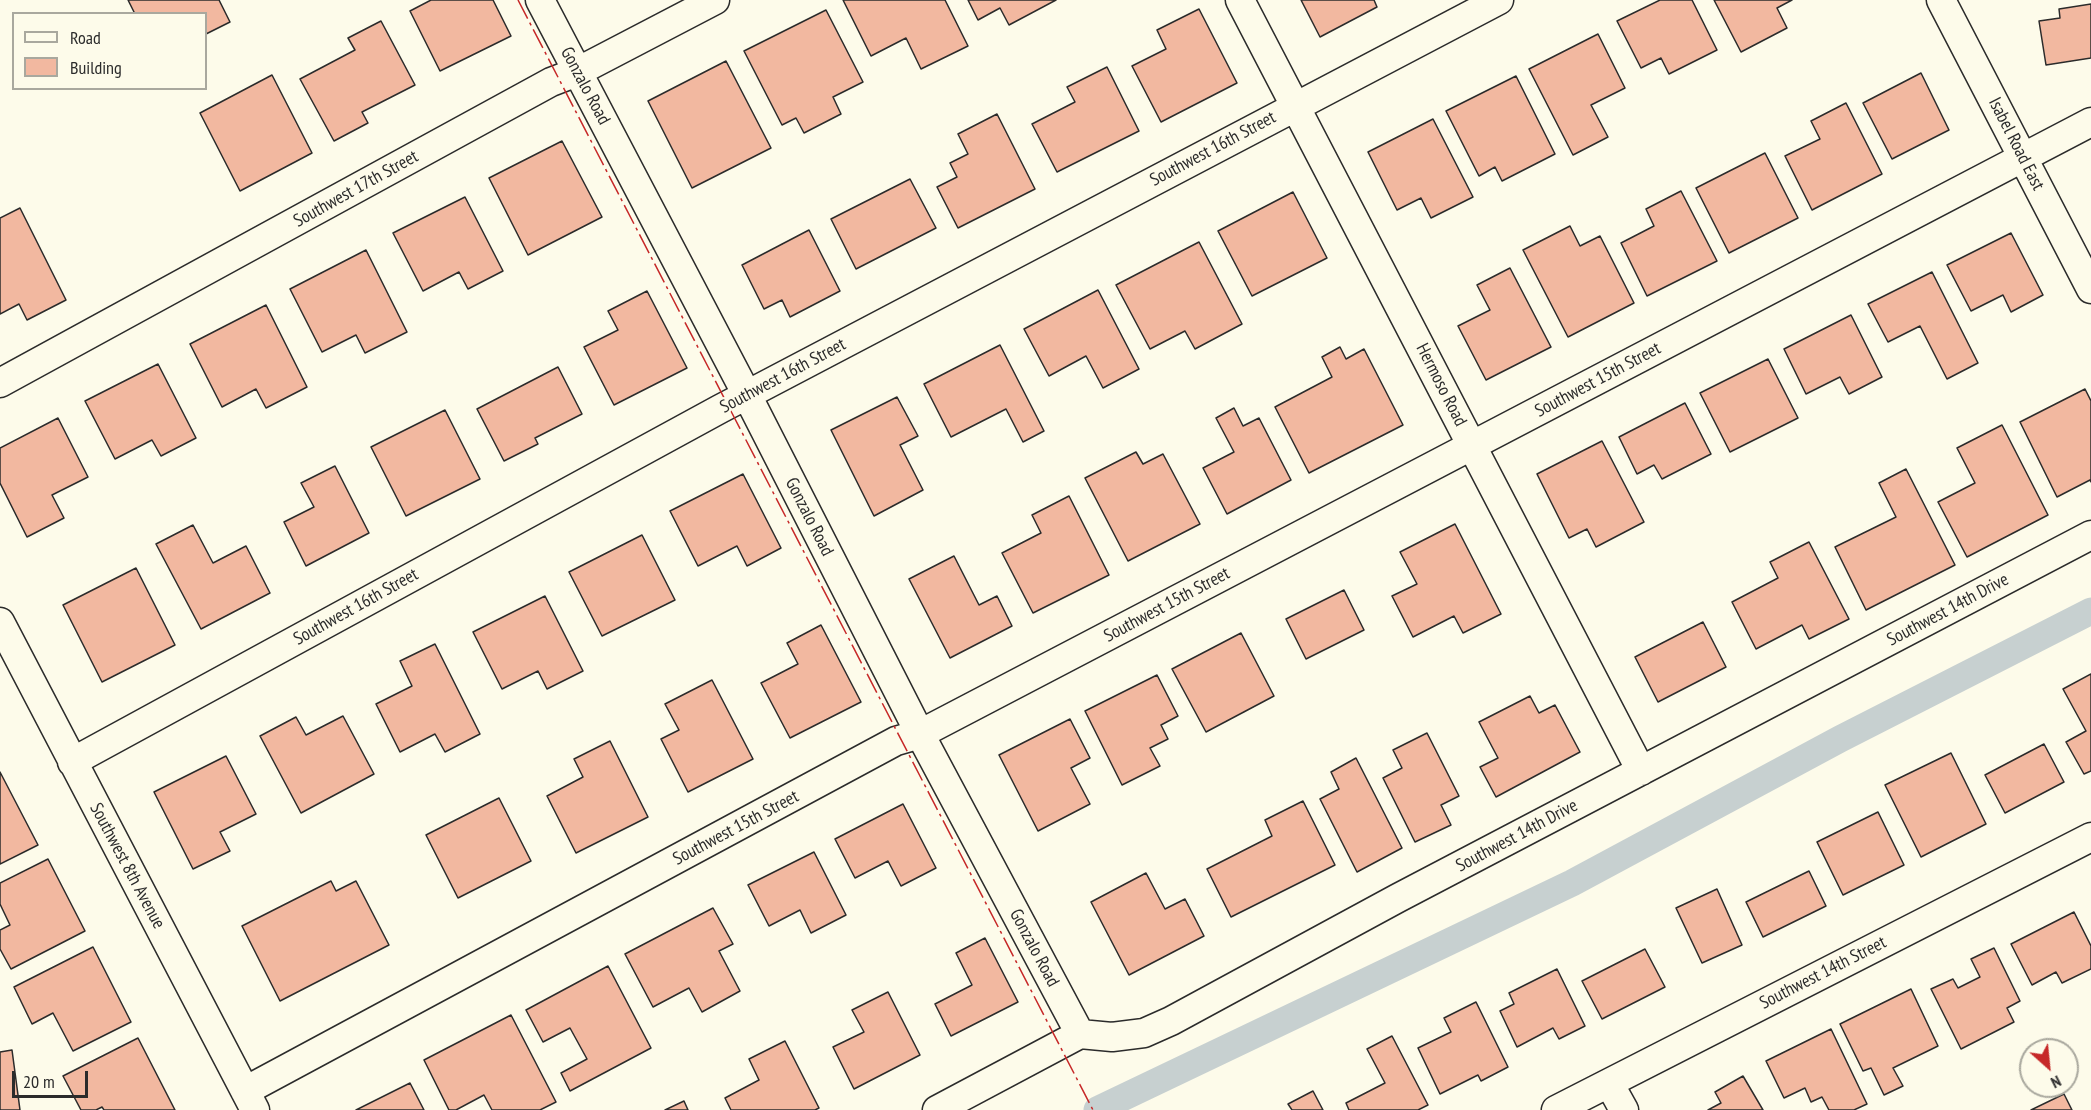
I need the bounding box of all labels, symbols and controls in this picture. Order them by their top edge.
legend [12,12,207,90]
text: Road [70,26,101,49]
street label: Gonzalo Road [556,44,614,128]
text: Building [70,56,122,79]
street label: Isabel Road East [1983,94,2049,194]
street label: Southwest 16th Street [1147,107,1279,191]
street label: Southwest 17th Street [290,146,422,232]
street label: Southwest 16th Street [717,334,849,418]
street label: Southwest 15th Street [1532,338,1664,422]
street label: Hermoso Road [1411,340,1471,430]
street label: Gonzalo Road [780,474,838,560]
street label: Southwest 15th Street [1101,563,1233,647]
street label: Southwest 16th Street [290,564,422,650]
street label: Southwest 14th Drive [1884,569,2012,651]
street label: Southwest 15th Street [670,786,802,870]
street label: Southwest 14th Drive [1453,795,1581,877]
street label: Southwest 8th Avenue [85,799,169,933]
street label: Gonzalo Road [1005,906,1063,990]
street label: Southwest 14th Street [1756,932,1890,1014]
north arrow [2019,1038,2079,1098]
scale bar [15,1059,92,1097]
text: 20 m [23,1070,55,1093]
text: N [2048,1071,2065,1093]

